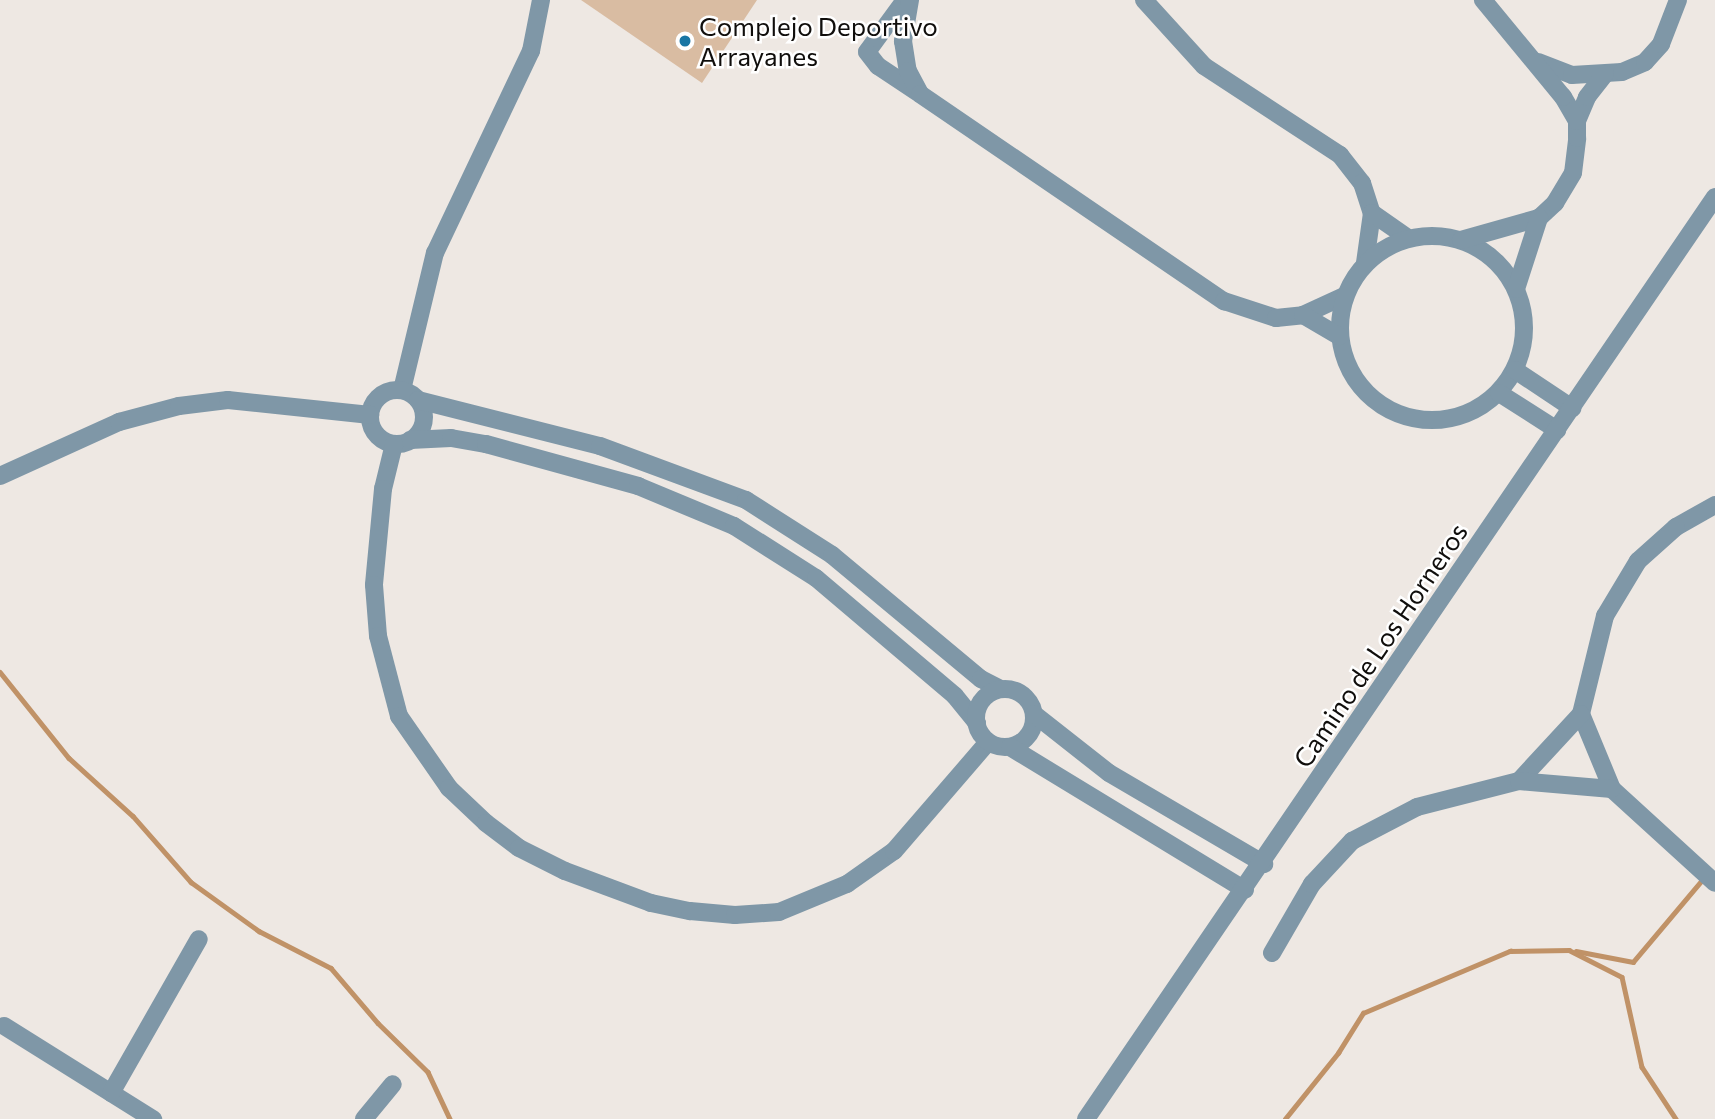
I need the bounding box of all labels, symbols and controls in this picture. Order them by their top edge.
place label: Complejo Deportivo Arrayanes [699,10,938,72]
marker: Complejo Deportivo Arrayanes [677,33,693,49]
street label: Camino de Los Horneros [1287,517,1473,773]

